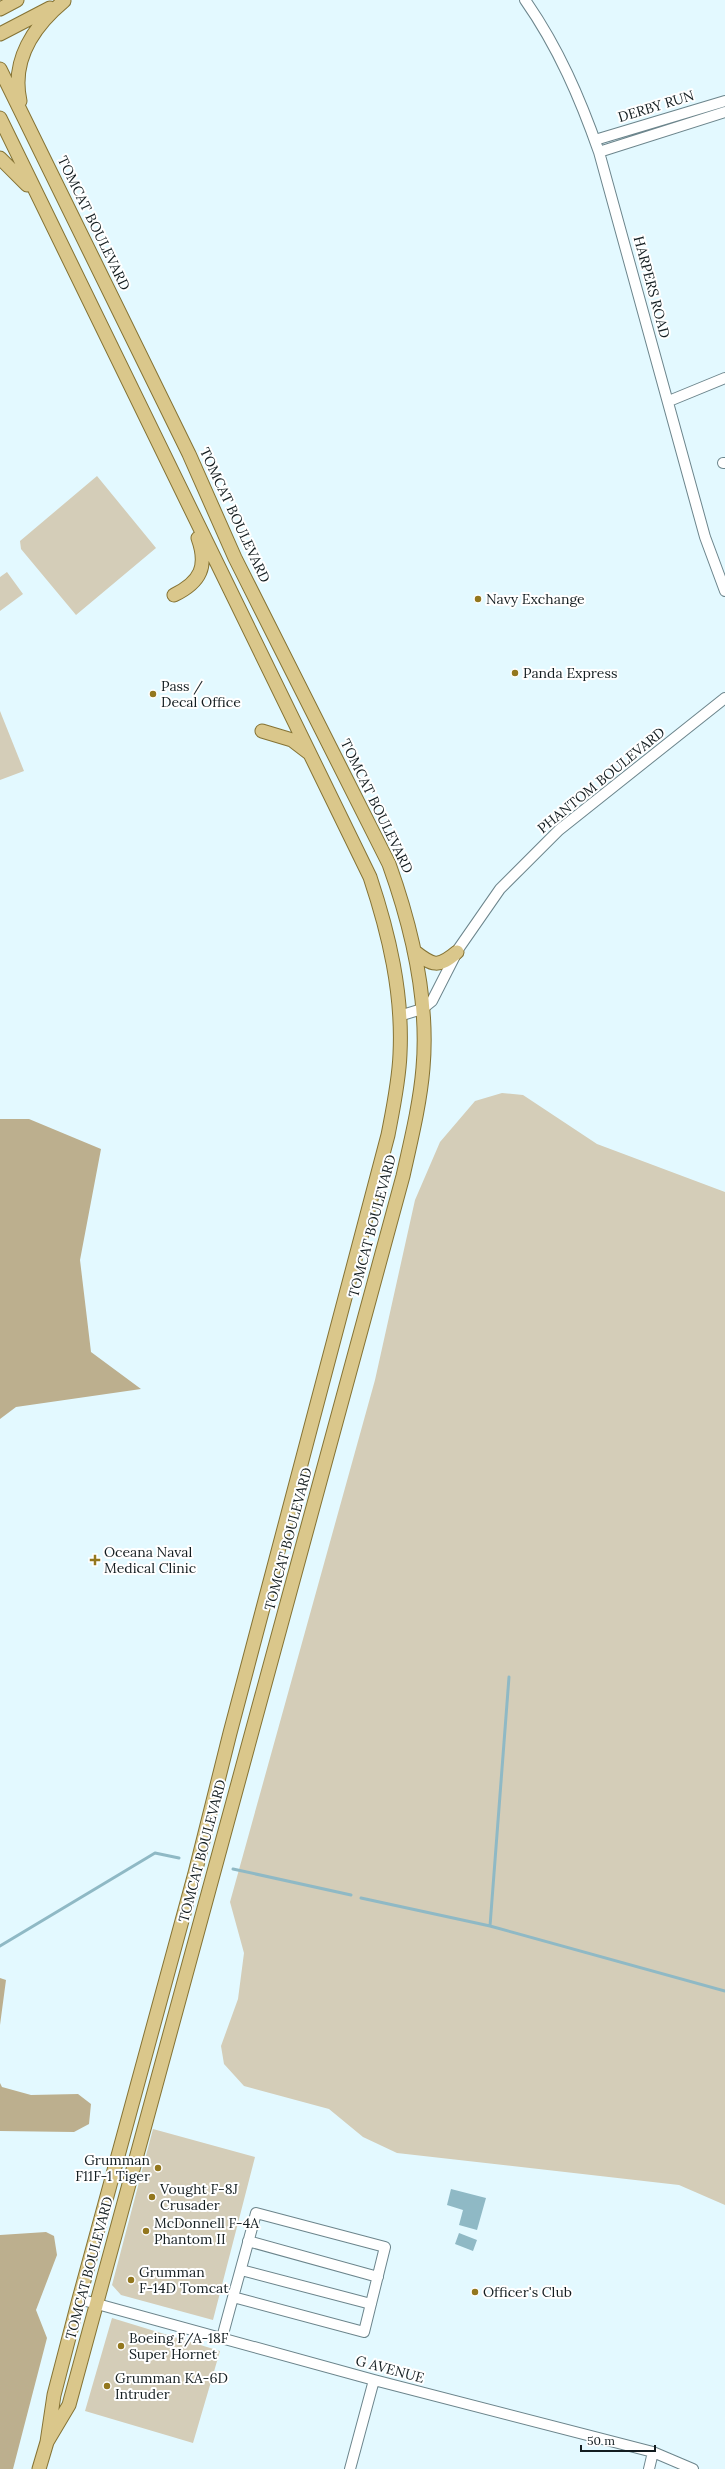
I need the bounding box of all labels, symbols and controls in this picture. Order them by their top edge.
street label: DERBY RUN [616,86,697,126]
street label: TOMCAT BOULEVARD [54,153,134,293]
street label: HARPERS ROAD [630,234,674,340]
street label: TOMCAT BOULEVARD [196,445,274,585]
place label: Navy Exchange [486,590,585,608]
marker: Navy Exchange [473,594,483,604]
place label: Panda Express [523,664,617,682]
marker: Panda Express [510,668,520,678]
place label: Pass / Decal Office [161,677,241,711]
marker: Pass / Decal Office [148,689,158,699]
street label: PHANTOM BOULEVARD [534,723,668,837]
street label: TOMCAT BOULEVARD [337,736,417,876]
street label: TOMCAT BOULEVARD [344,1153,400,1299]
street label: TOMCAT BOULEVARD [260,1466,316,1612]
place label: Oceana Naval Medical Clinic [104,1543,196,1577]
marker: Oceana Naval Medical Clinic [89,1554,101,1566]
street label: TOMCAT BOULEVARD [174,1778,230,1924]
place label: Grumman F11F-1 Tiger [75,2151,151,2185]
marker: Grumman F11F-1 Tiger [153,2163,163,2173]
place label: Vought F-8J Crusader [159,2180,238,2214]
marker: Vought F-8J Crusader [147,2192,157,2202]
street label: TOMCAT BOULEVARD [61,2195,117,2341]
place label: McDonnell F-4A Phantom II [154,2214,259,2248]
marker: McDonnell F-4A Phantom II [141,2226,151,2236]
place label: Grumman F-14D Tomcat [139,2263,229,2297]
marker: Grumman F-14D Tomcat [126,2275,136,2285]
place label: Officer's Club [483,2283,572,2301]
marker: Officer's Club [470,2287,480,2297]
place label: Boeing F/A-18F Super Hornet [129,2329,229,2363]
marker: Boeing F/A-18F Super Hornet [116,2341,126,2351]
street label: G AVENUE [354,2351,427,2387]
place label: Grumman KA-6D Intruder [115,2369,228,2403]
marker: Grumman KA-6D Intruder [102,2381,112,2391]
scale bar [581,2427,655,2453]
text: 50 m [587,2433,615,2448]

